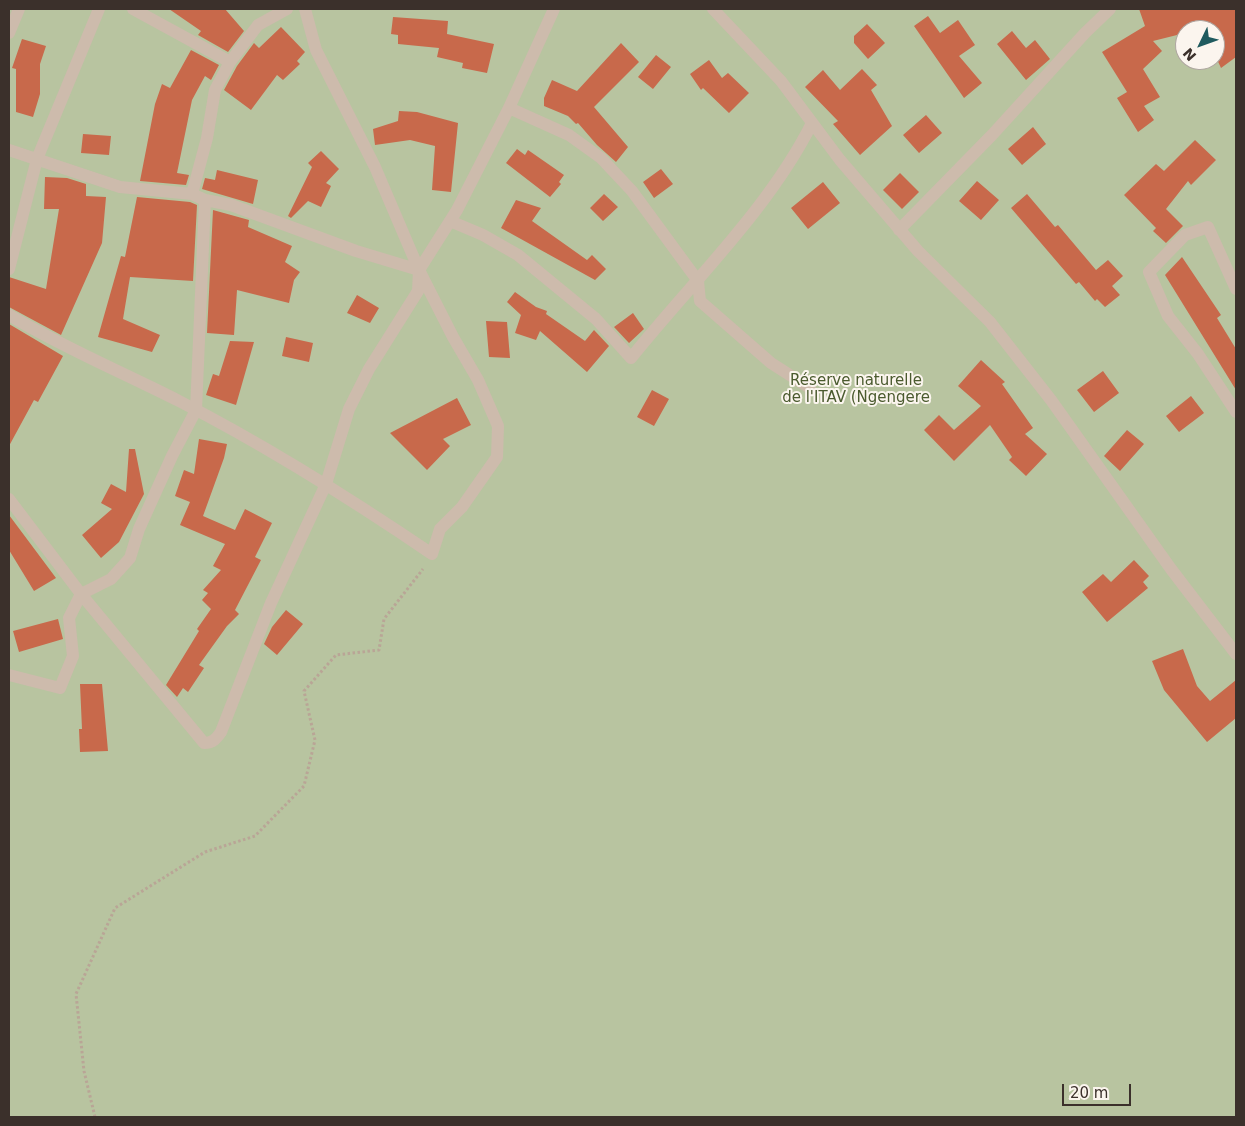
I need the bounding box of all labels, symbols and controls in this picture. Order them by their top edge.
north arrow [1175,20,1225,70]
text: N [1180,45,1199,64]
park label: Réserve naturelle de l'ITAV (Ngengere [782,372,930,407]
scale bar [1065,1074,1134,1106]
text: 20 m [1070,1084,1108,1102]

